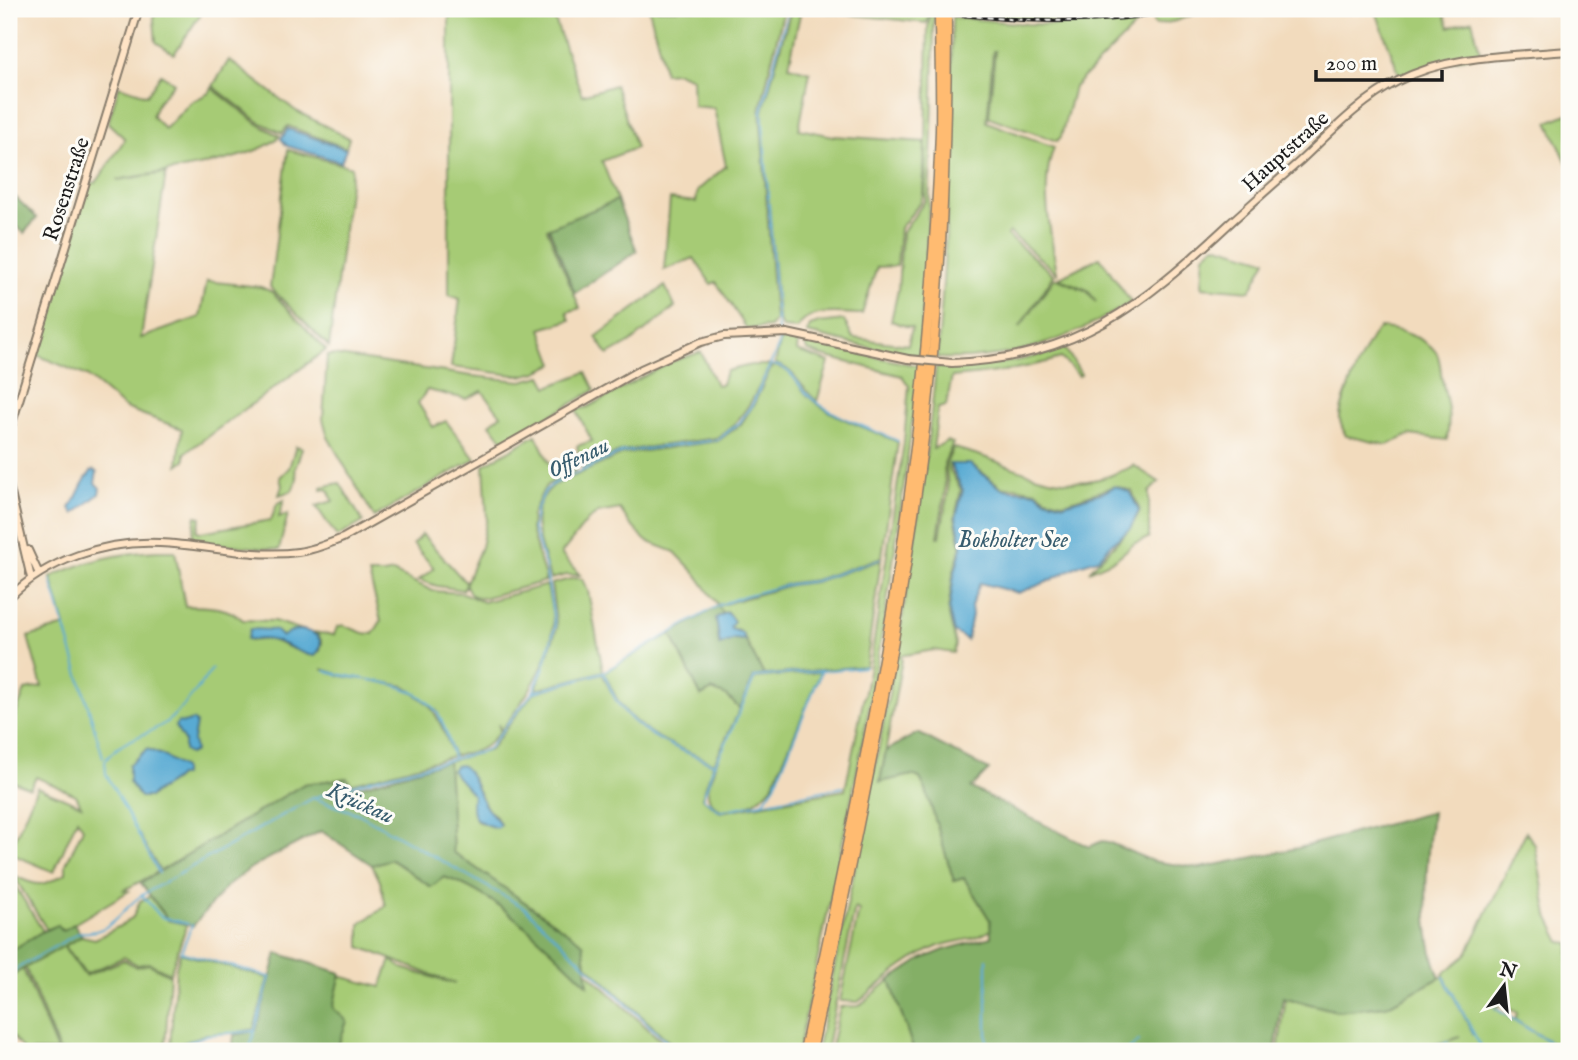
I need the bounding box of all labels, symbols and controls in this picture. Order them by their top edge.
scale bar [1316,38,1442,82]
text: 200 m [1326,51,1377,78]
street label: Hauptstraße [1237,106,1336,198]
street label: Rosenstraße [38,134,97,245]
water label: Offenau [543,431,614,486]
water label: Bokholter See [958,526,1069,555]
water label: Krückau [322,775,398,831]
north arrow [1470,951,1540,1021]
text: N [1496,958,1519,985]

